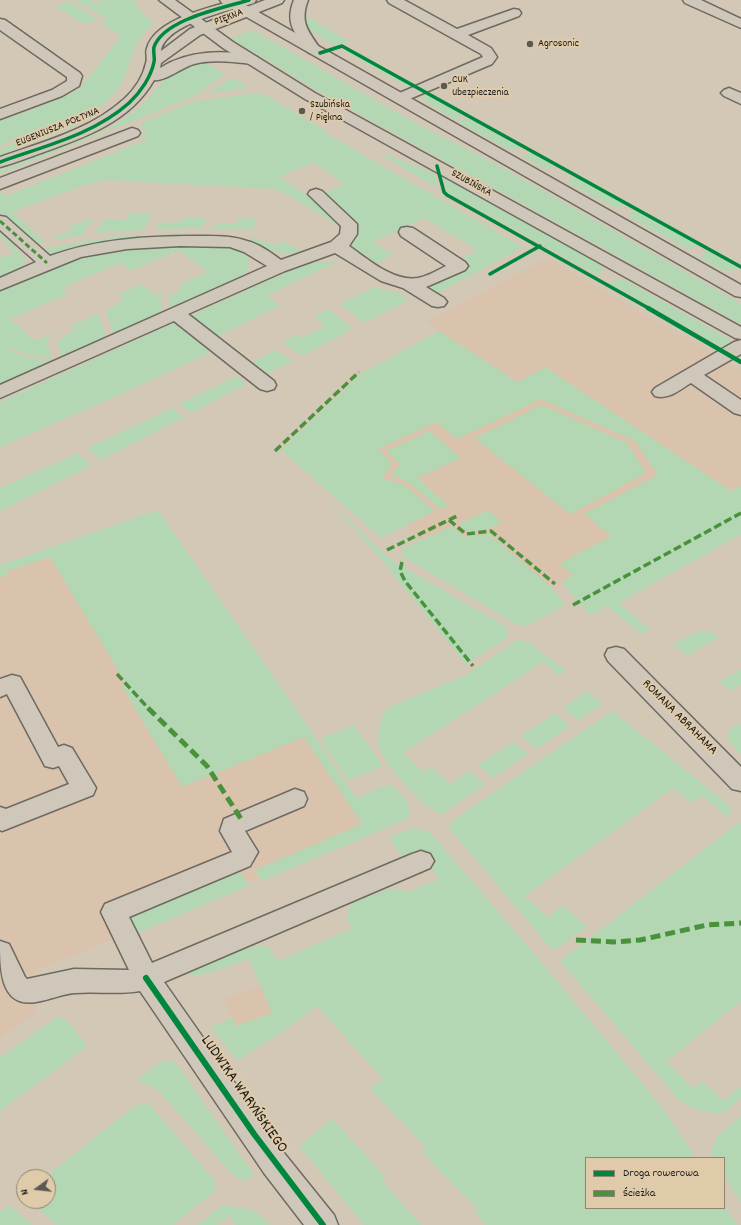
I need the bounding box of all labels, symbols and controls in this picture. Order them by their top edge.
street label: PIĘKNA [213,6,245,30]
place label: Agrosonic [538,37,579,51]
marker: Agrosonic [525,39,535,49]
place label: CUK Ubezpieczenia [452,73,509,99]
marker: CUK Ubezpieczenia [439,81,449,91]
place label: Szubińska / Piękna [310,98,350,124]
street label: EUGENIUSZA POŁTYNA [14,105,102,151]
marker: Szubińska / Piękna [297,106,307,116]
street label: SZUBIŃSKA [448,167,494,201]
street label: ROMANA ABRAHAMA [638,677,720,759]
street label: LUDWIKA WARYŃSKIEGO [195,1032,291,1158]
legend [585,1157,725,1209]
text: Droga rowerowa [623,1165,699,1182]
north arrow [16,1169,56,1209]
text: Ścieżka [623,1185,655,1202]
text: N [17,1187,34,1197]

